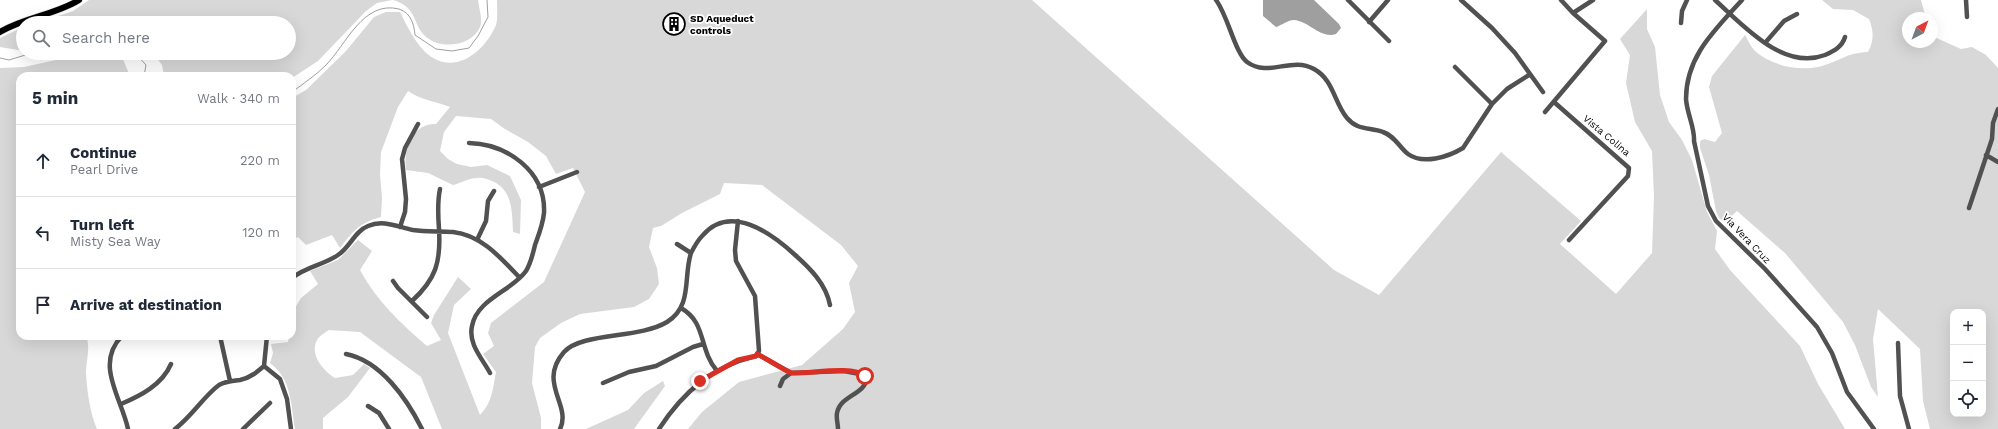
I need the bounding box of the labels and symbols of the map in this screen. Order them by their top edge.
building icon: SD Aqueduct controls [661,11,687,37]
north arrow [1902,12,1938,48]
place label: SD Aqueduct controls [690,13,754,36]
street label: Vista Colina [1581,113,1633,158]
street label: Via Vera Cruz [1720,211,1773,265]
route start [856,367,874,385]
route end [691,372,709,390]

